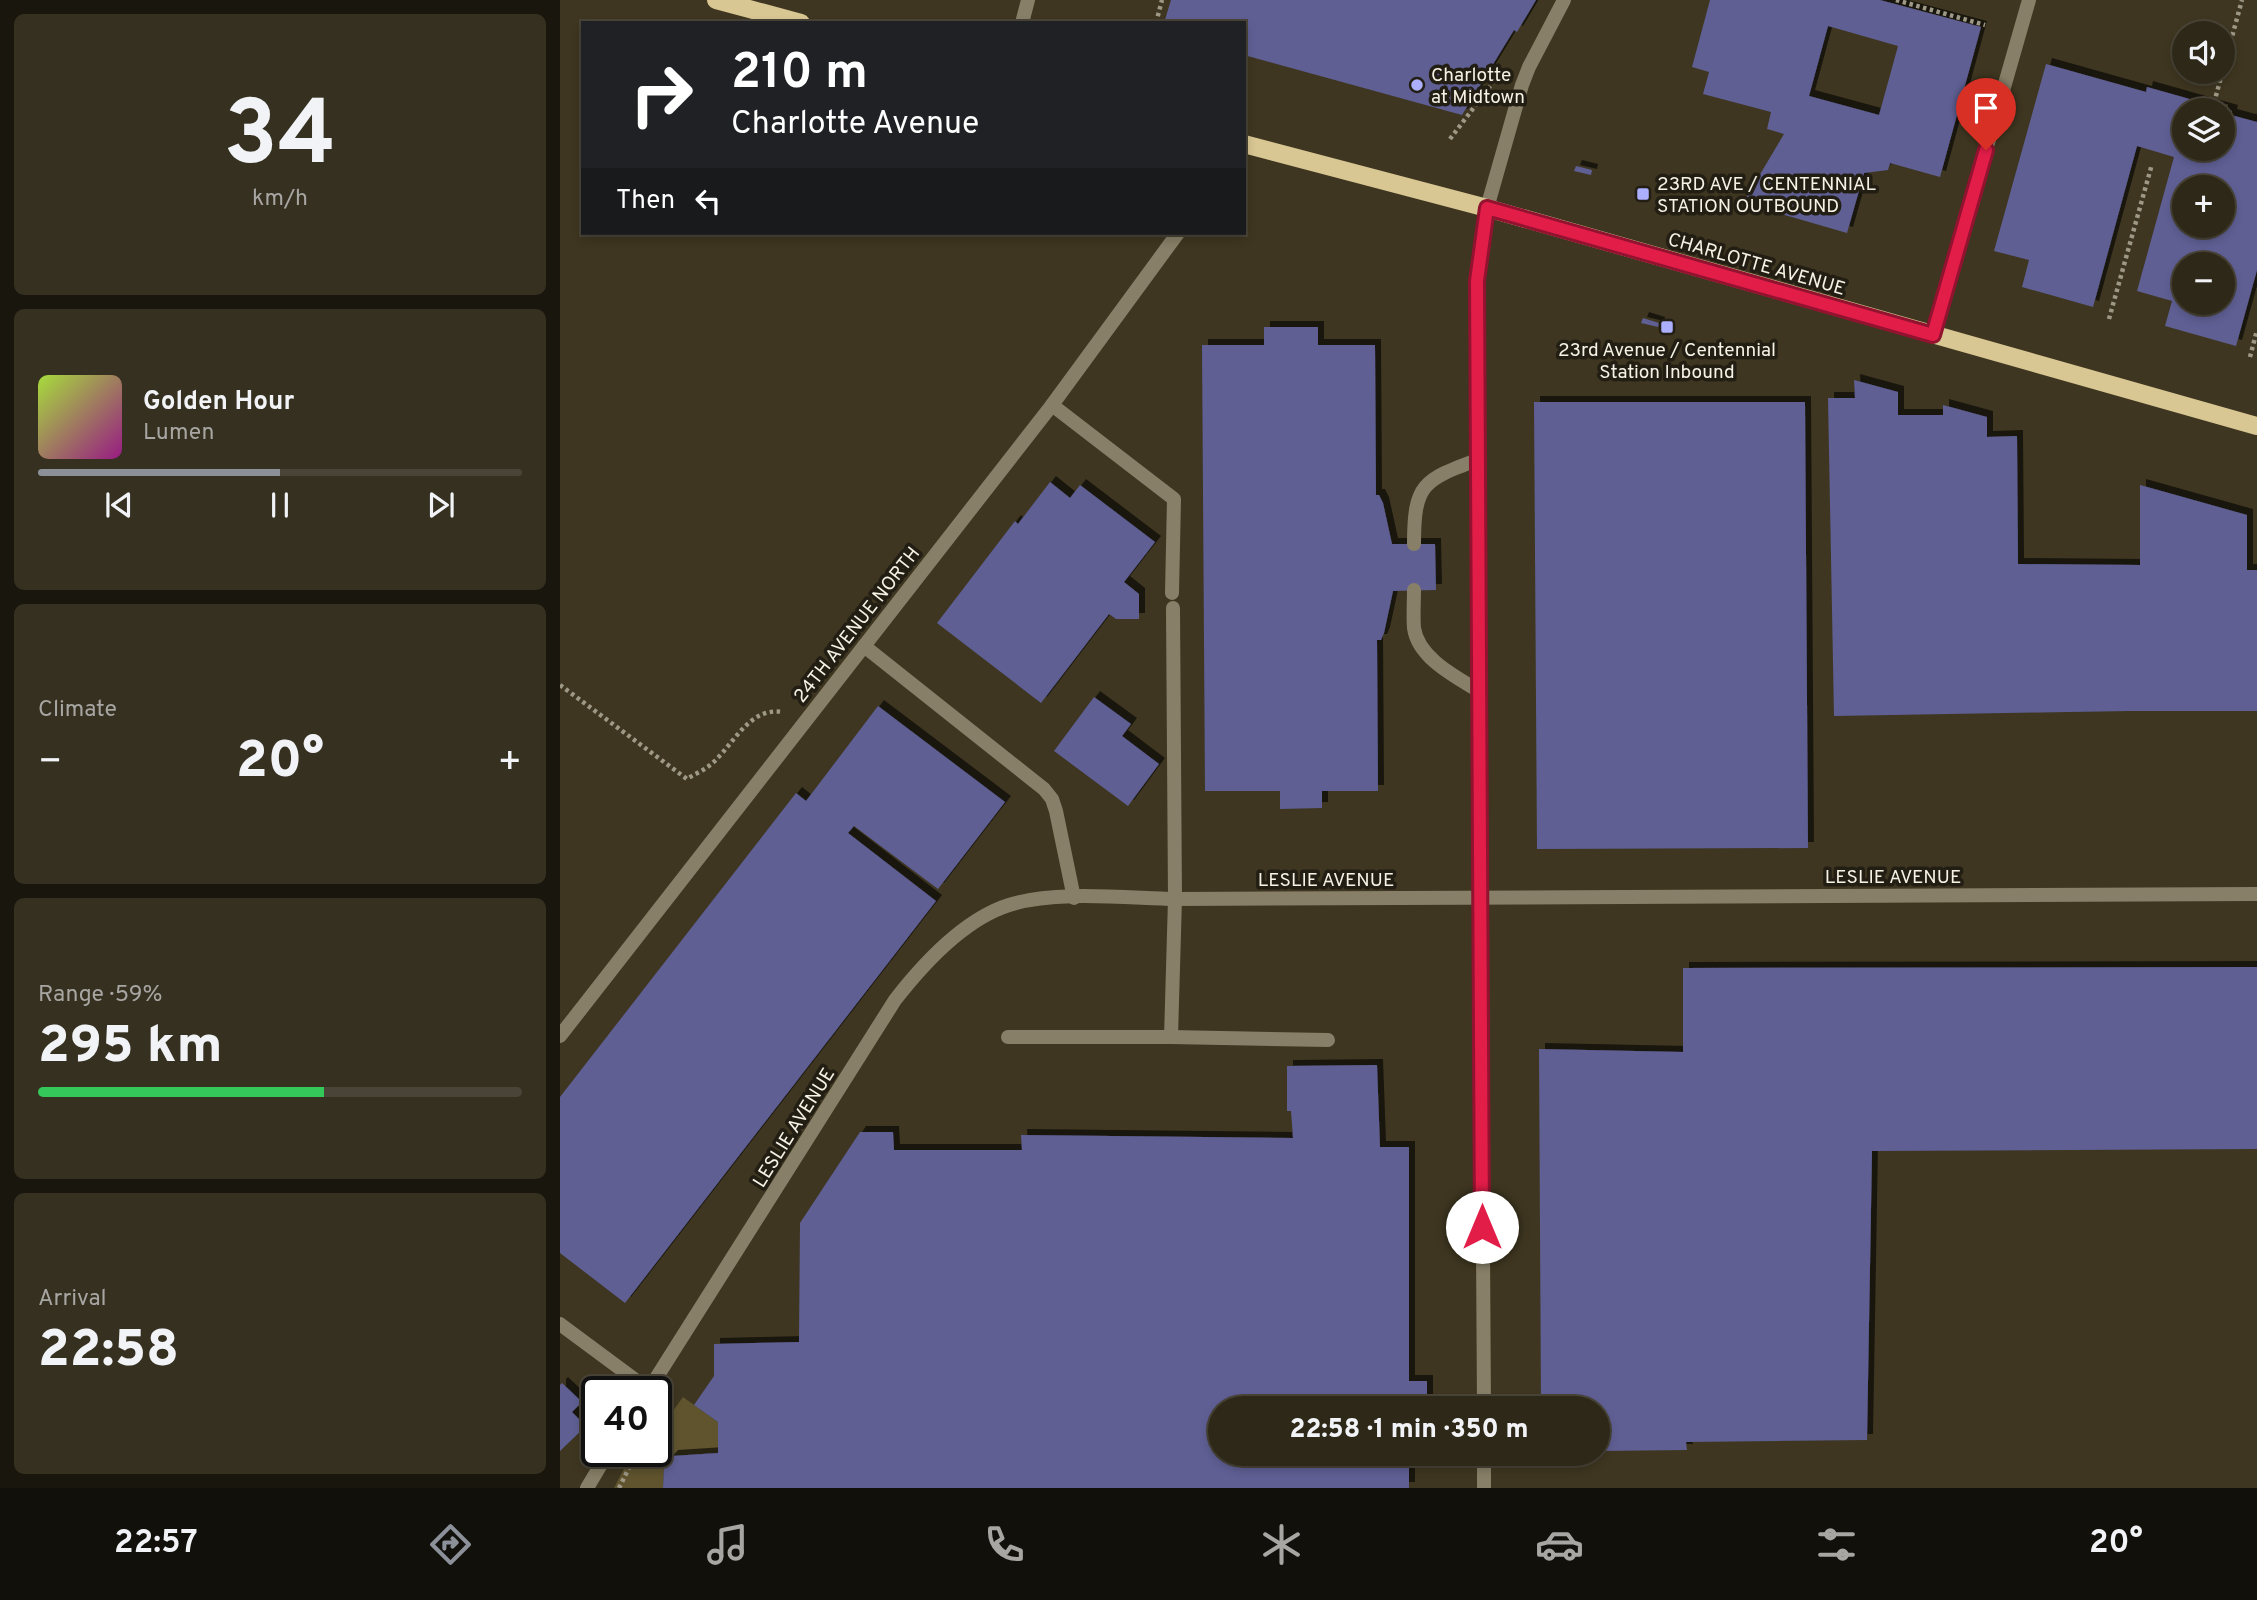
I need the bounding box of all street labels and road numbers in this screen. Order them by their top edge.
street label: CHARLOTTE AVENUE [1665,228,1848,302]
street label: 24TH AVENUE NORTH [789,542,926,708]
street label: LESLIE AVENUE [1825,866,1961,890]
street label: LESLIE AVENUE [1258,869,1394,893]
street label: LESLIE AVENUE [748,1064,841,1192]

